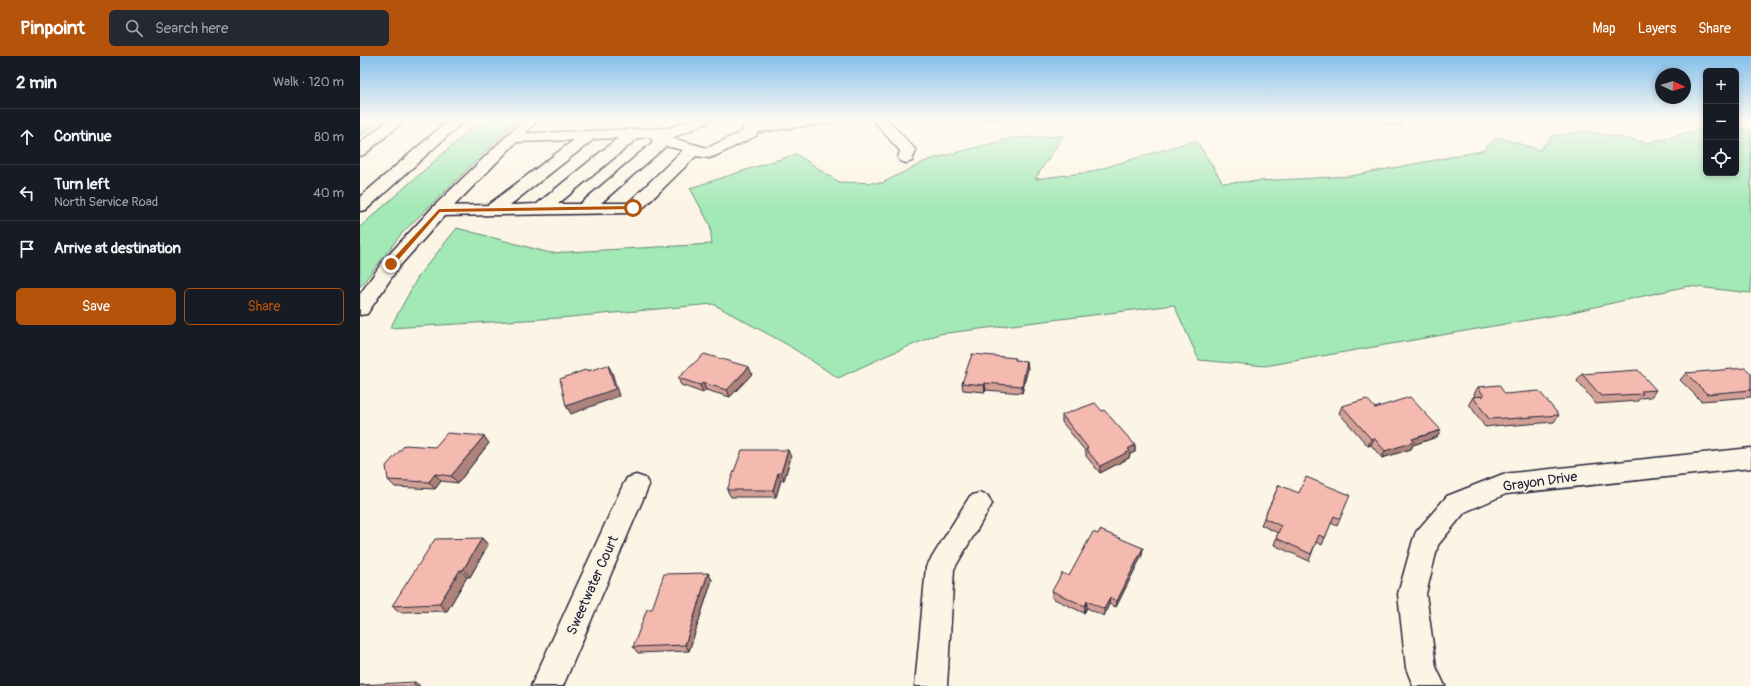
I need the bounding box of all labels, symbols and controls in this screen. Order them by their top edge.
search box [109,10,389,46]
text: Pinpoint [20,16,85,40]
icon: search [123,17,145,39]
text: Search here [155,19,228,38]
text: Map [1593,20,1616,37]
text: Layers [1638,20,1676,37]
text: Share [1698,20,1731,37]
north arrow [1655,68,1691,104]
map controls [1703,68,1739,176]
button: + [1703,68,1739,104]
text: 2 min [16,72,57,93]
text: Walk · 120 m [273,74,344,90]
button: − [1703,104,1739,140]
icon: ahead [16,126,38,148]
text: Continue [54,127,112,146]
text: 80 m [314,129,344,145]
button: locate [1703,140,1739,176]
text: Turn left [54,175,110,194]
icon: left [16,182,38,204]
text: 40 m [313,185,344,201]
text: North Service Road [54,194,158,210]
route start [624,199,642,217]
icon: arrive [16,238,38,260]
text: Arrive at destination [54,239,181,258]
route end [382,255,400,273]
button: Save [16,288,176,325]
button: Share [184,288,344,325]
street label: Grayon Drive [1502,468,1578,495]
street label: Sweetwater Court [563,533,622,638]

